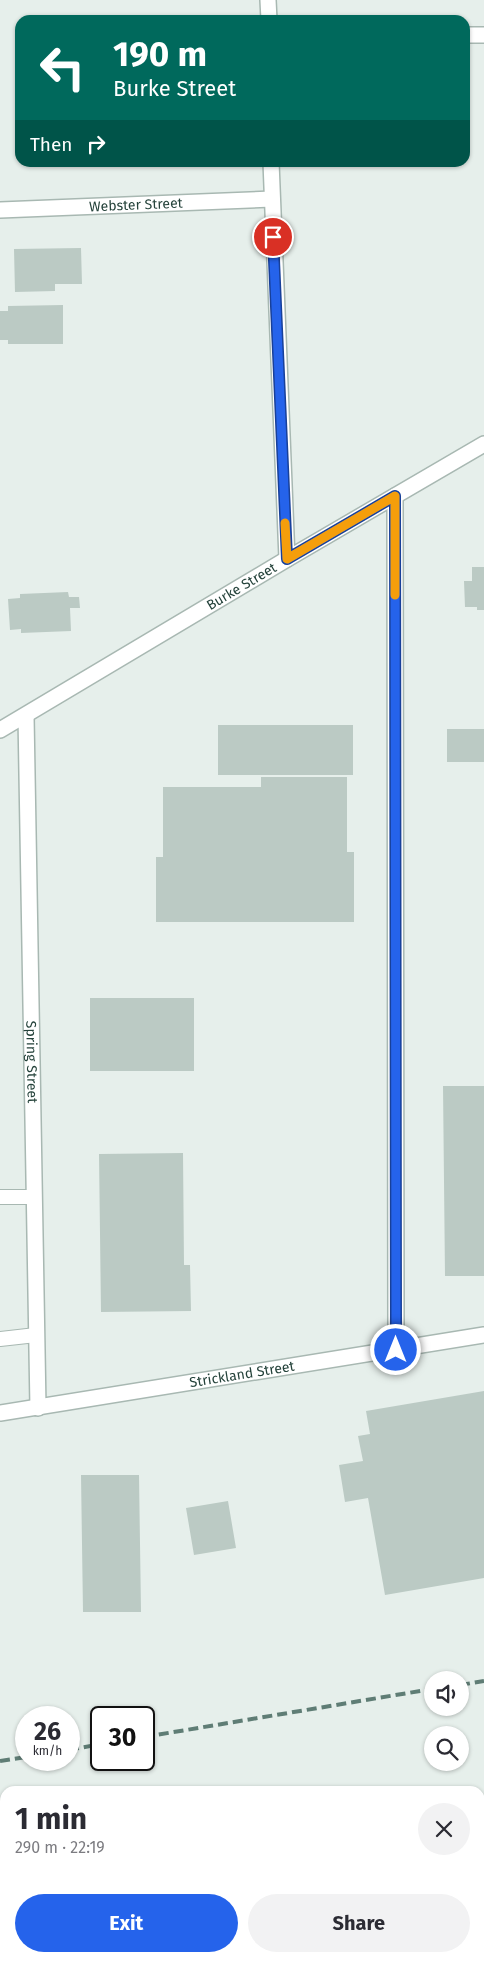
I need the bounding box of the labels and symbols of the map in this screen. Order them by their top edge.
street label: Webster Street [89,194,184,215]
pin [252,216,294,258]
street label: Burke Street [203,558,280,614]
street label: Spring Street [23,1021,41,1104]
position arrow [369,1323,421,1375]
street label: Strickland Street [188,1357,296,1391]
speed limit sign: 30 [90,1706,155,1771]

